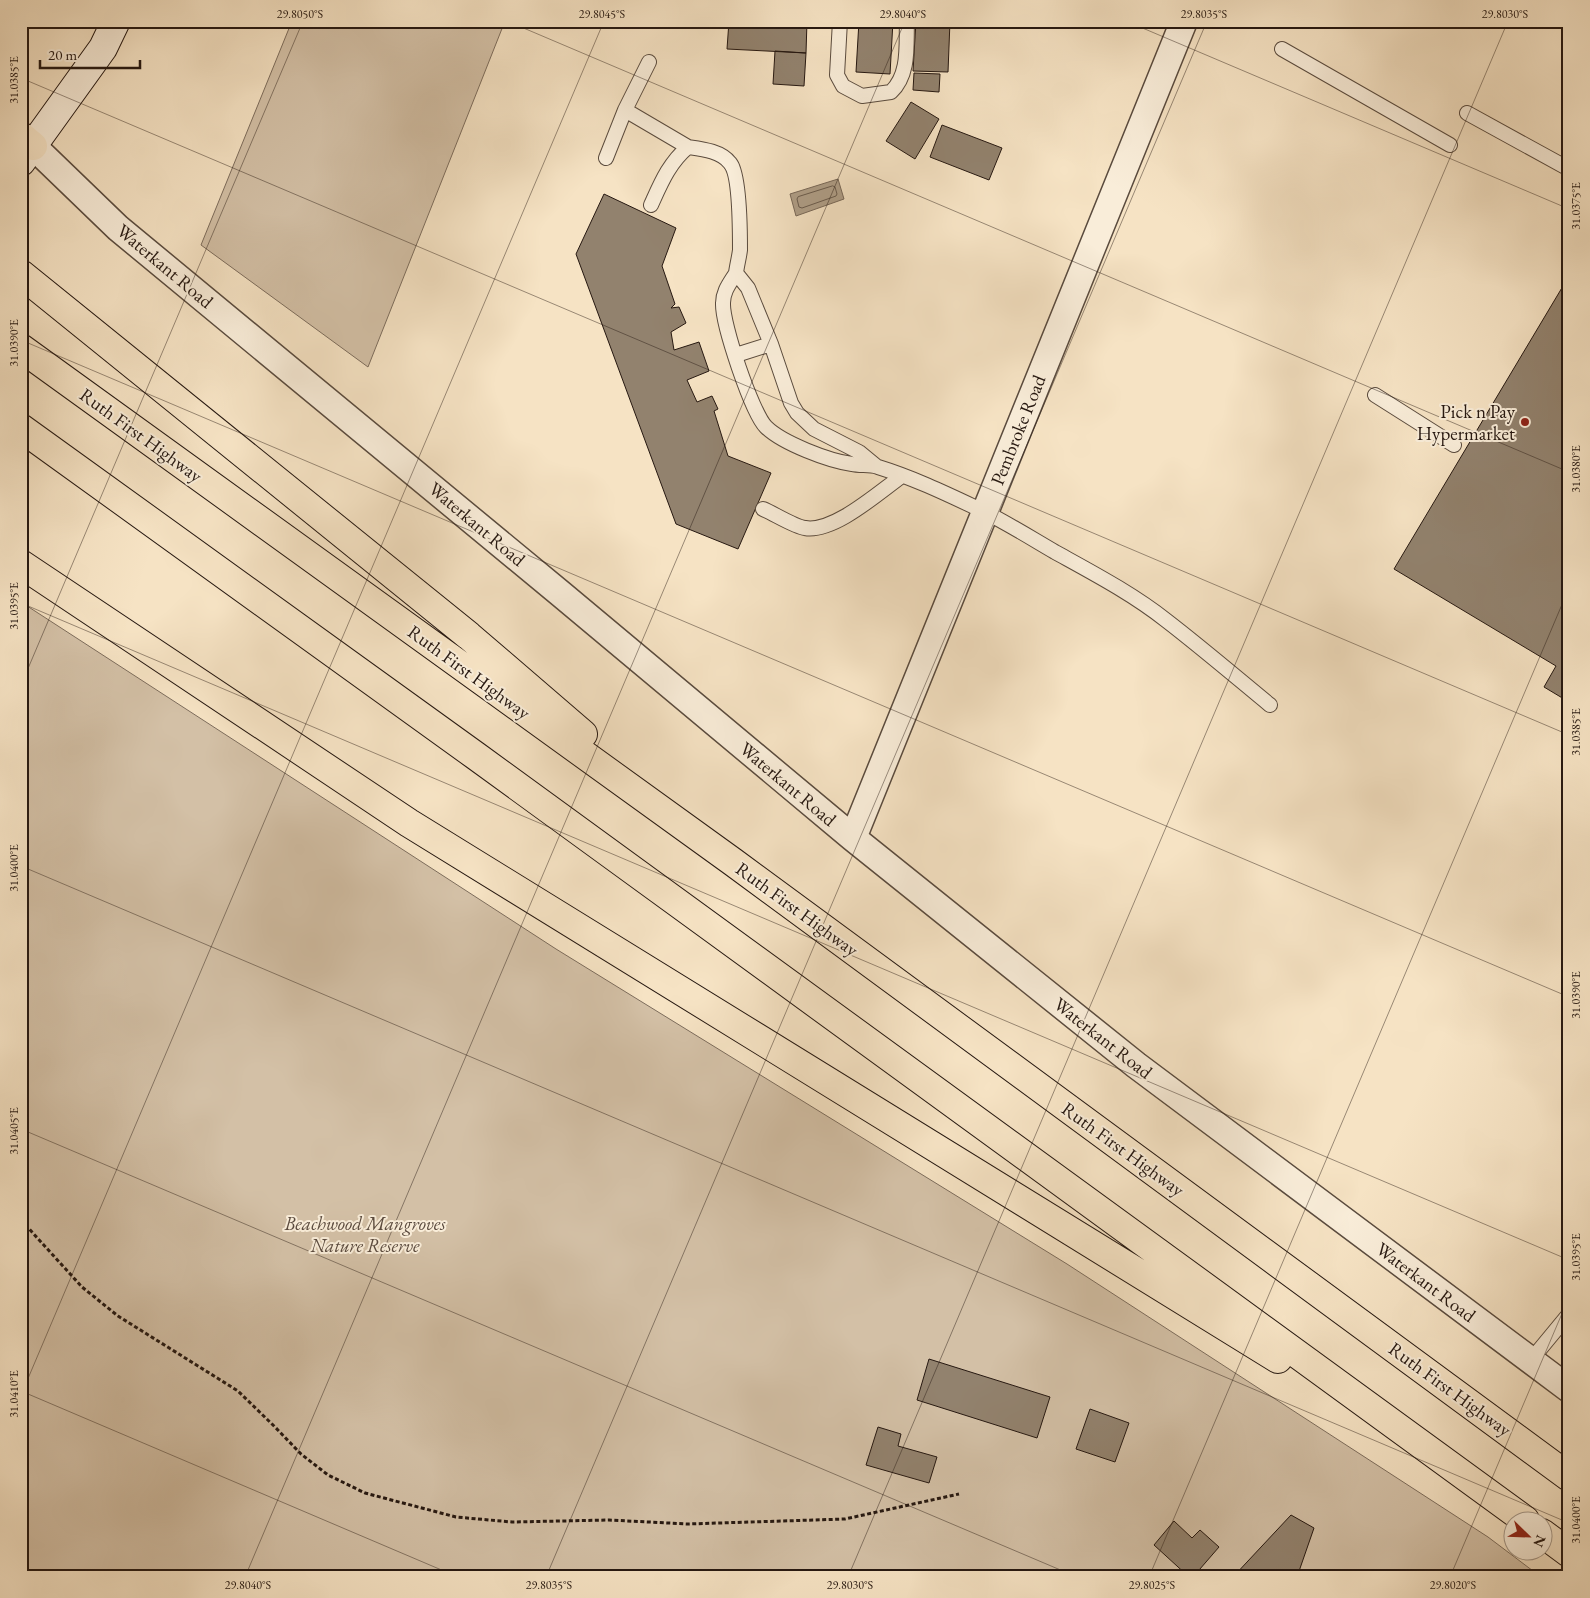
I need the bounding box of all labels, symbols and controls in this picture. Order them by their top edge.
text: 29.8050°S [277,6,324,22]
text: 29.8045°S [579,6,626,22]
text: 29.8040°S [880,6,927,22]
text: 29.8035°S [1181,6,1228,22]
text: 29.8030°S [1482,6,1529,22]
scale bar [40,38,140,70]
text: 20 m [48,45,77,64]
text: 31.0385°E [6,56,22,104]
text: 31.0375°E [1568,182,1584,230]
street label: Waterkant Road [111,218,219,314]
text: 31.0390°E [6,319,22,367]
street label: Pembroke Road [985,371,1052,489]
street label: Ruth First Highway [75,382,208,488]
place label: Pick n Pay Hypermarket [1417,399,1516,446]
marker: Pick n Pay Hypermarket [1519,416,1531,428]
text: 31.0380°E [1568,445,1584,493]
street label: Waterkant Road [423,476,531,572]
text: 31.0395°E [6,582,22,630]
street label: Ruth First Highway [403,619,536,725]
text: 31.0385°E [1568,708,1584,756]
street label: Waterkant Road [734,736,842,832]
text: 31.0400°E [6,844,22,892]
street label: Ruth First Highway [731,856,864,962]
text: 31.0390°E [1568,971,1584,1019]
street label: Waterkant Road [1048,992,1158,1085]
street label: Ruth First Highway [1057,1096,1190,1202]
text: 31.0405°E [6,1107,22,1155]
park label: Beachwood Mangroves Nature Reserve [283,1211,446,1258]
text: 31.0395°E [1568,1233,1584,1281]
street label: Waterkant Road [1371,1236,1481,1328]
street label: Ruth First Highway [1384,1336,1517,1442]
text: 31.0410°E [6,1370,22,1418]
text: 31.0400°E [1568,1496,1584,1544]
north arrow [1502,1510,1552,1560]
text: N [1529,1532,1550,1550]
text: 29.8040°S [225,1577,272,1593]
text: 29.8035°S [526,1577,573,1593]
text: 29.8030°S [827,1577,874,1593]
text: 29.8025°S [1129,1577,1176,1593]
text: 29.8020°S [1430,1577,1477,1593]

